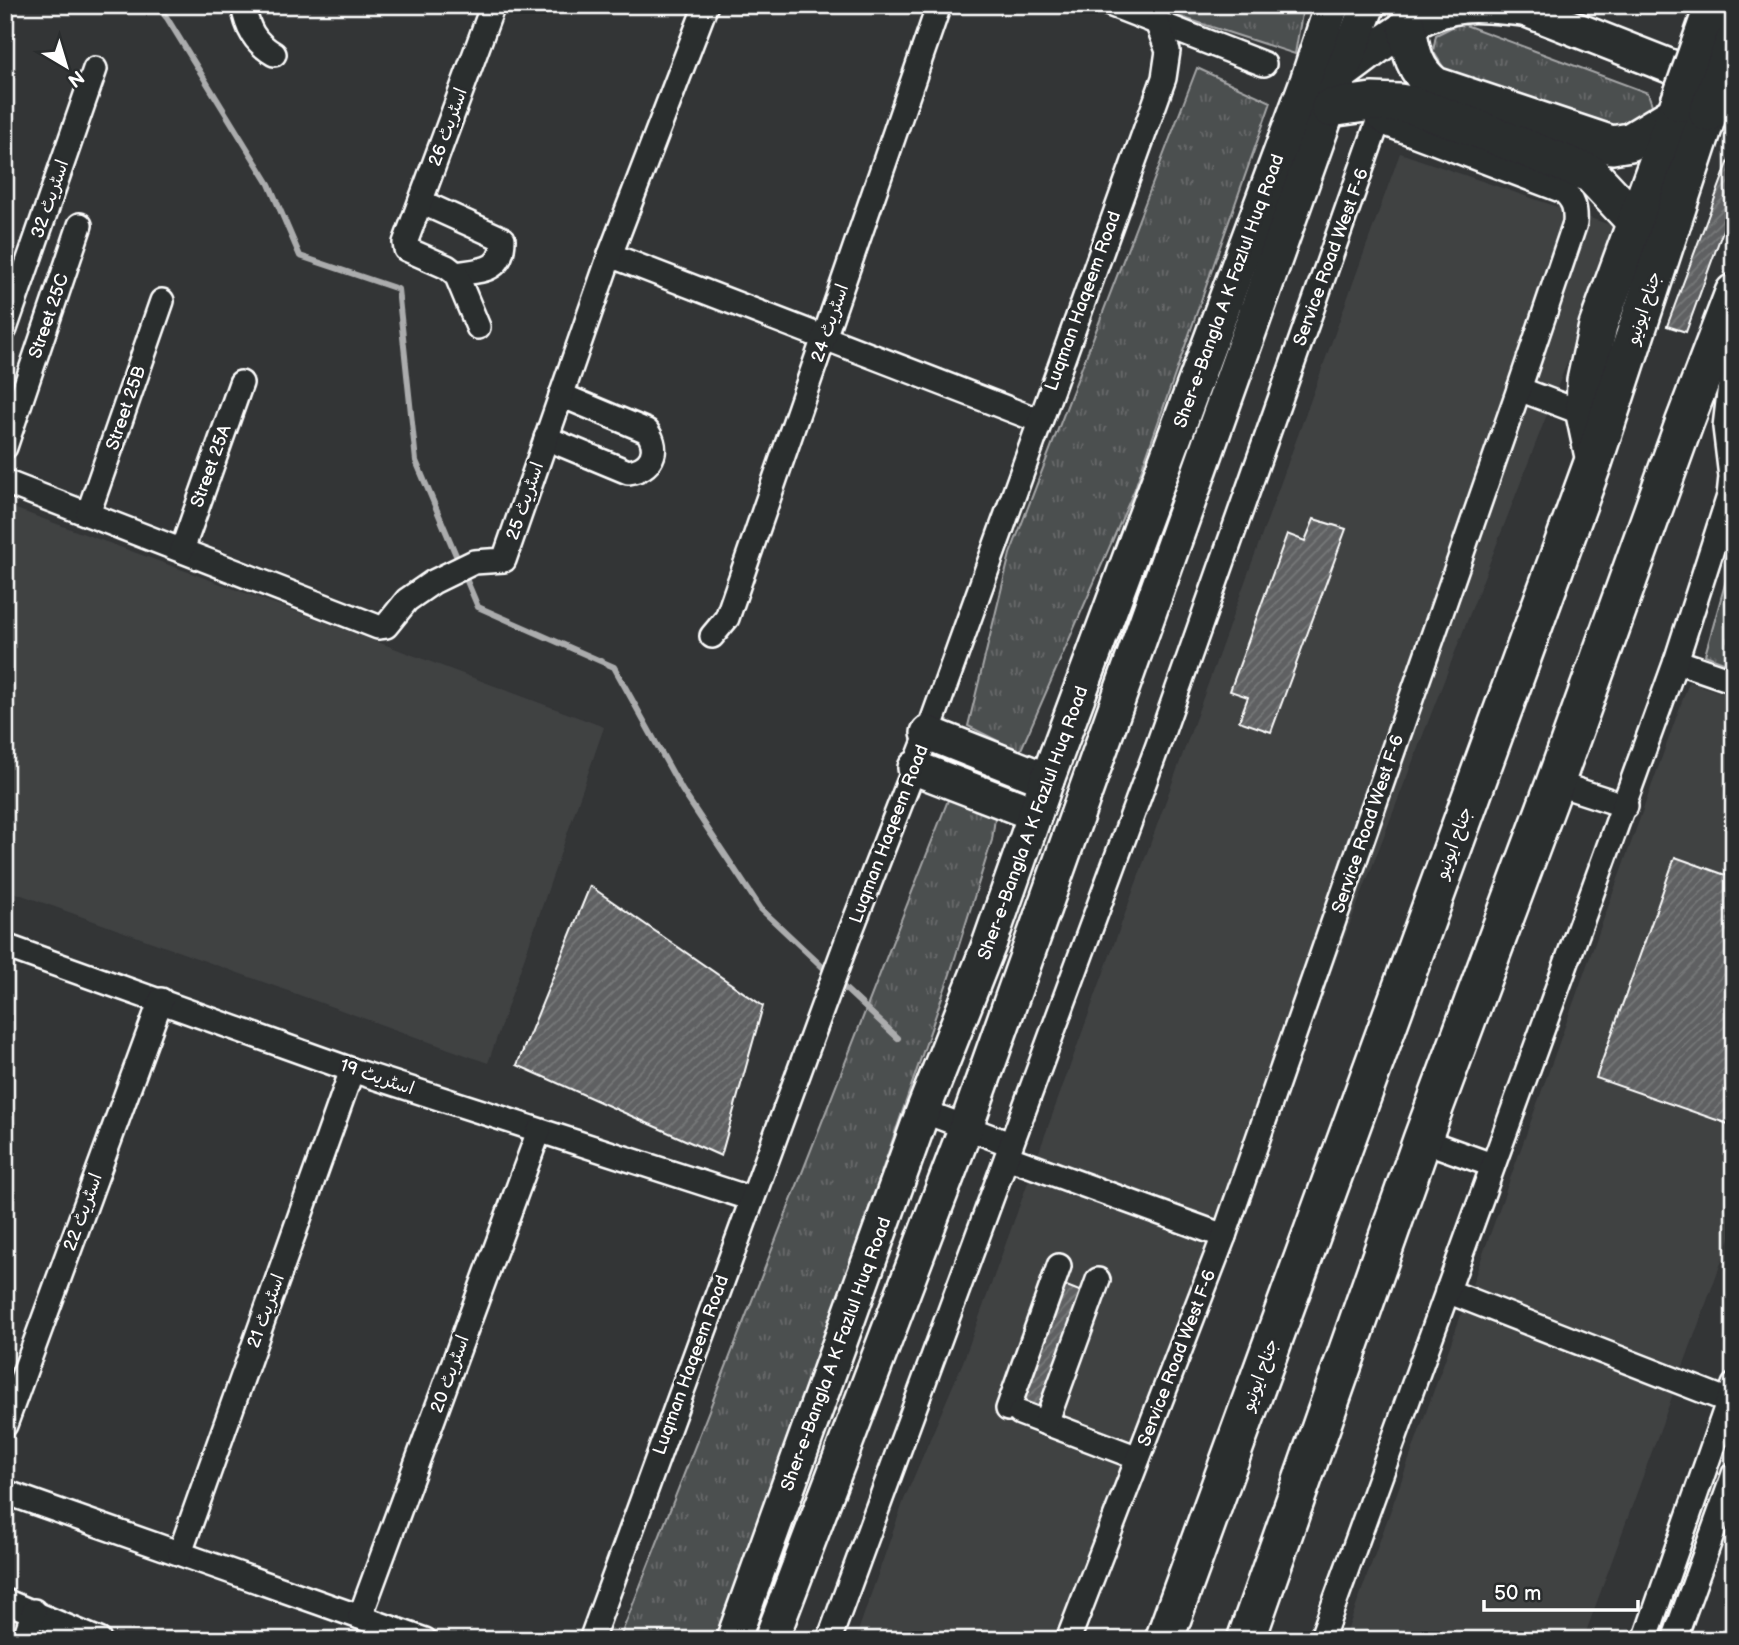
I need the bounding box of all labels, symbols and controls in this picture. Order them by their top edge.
north arrow [32,32,102,102]
text: N [63,65,88,92]
street label: اسٹریٹ 26 [424,85,472,169]
street label: Sher-e-Bangla A K Fazlul Huq Road [1170,151,1288,431]
street label: اسٹریٹ 32 [27,157,73,241]
street label: Service Road West F-6 [1289,165,1373,349]
street label: Luqman Haqeem Road [1041,208,1125,394]
street label: جناح ایونیو [1622,269,1667,348]
street label: Street 25C [25,271,73,361]
street label: اسٹریٹ 24 [807,281,853,365]
street label: Street 25B [102,363,150,453]
street label: Street 25A [186,422,236,510]
street label: اسٹریٹ 25 [502,459,548,543]
street label: Sher-e-Bangla A K Fazlul Huq Road [974,683,1092,963]
street label: Service Road West F-6 [1328,732,1408,916]
street label: Luqman Haqeem Road [845,742,933,926]
street label: جناح ایونیو [1431,804,1478,883]
street label: اسٹریٹ 19 [337,1055,417,1099]
street label: اسٹریٹ 22 [59,1170,107,1254]
street label: Sher-e-Bangla A K Fazlul Huq Road [777,1214,895,1494]
street label: Service Road West F-6 [1134,1267,1220,1449]
street label: اسٹریٹ 21 [243,1271,289,1351]
street label: Luqman Haqeem Road [649,1272,733,1458]
street label: اسٹریٹ 20 [426,1332,474,1416]
street label: جناح ایونیو [1237,1336,1284,1415]
scale bar [1484,1568,1638,1612]
text: 50 m [1494,1581,1541,1606]

